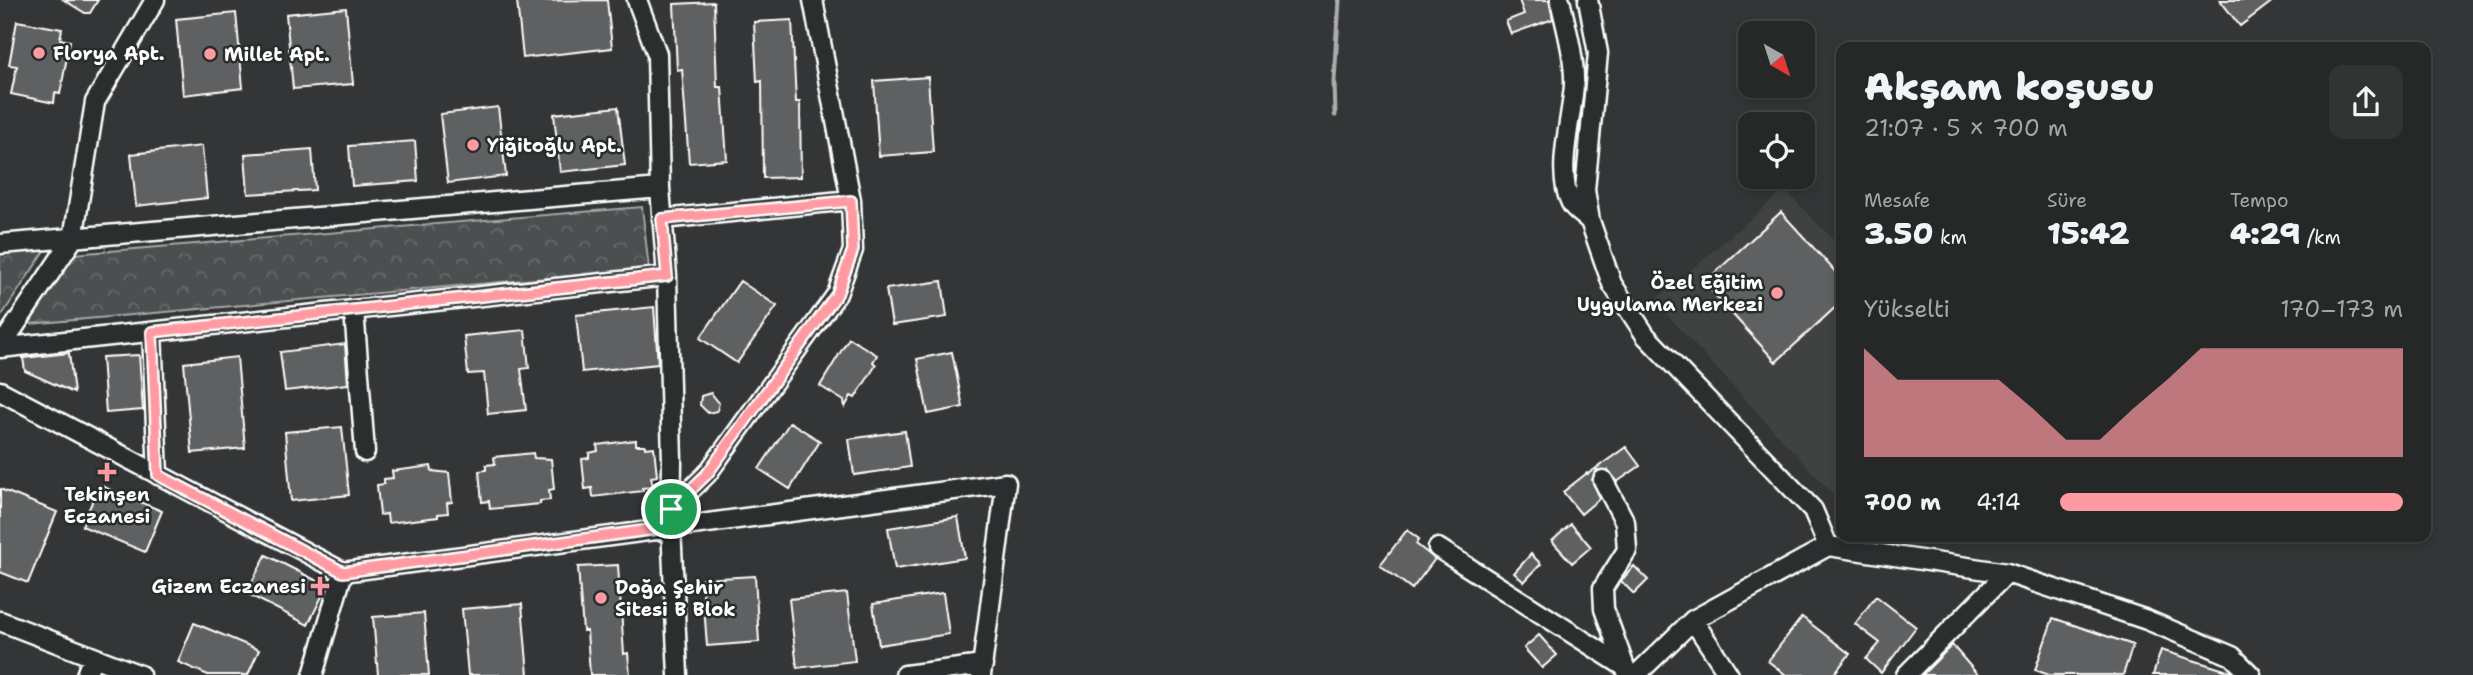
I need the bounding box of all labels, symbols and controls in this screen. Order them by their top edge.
north arrow [1738,21,1815,98]
map controls [1738,21,1815,189]
place label: Florya Apt. [53,41,165,66]
place label: Millet Apt. [224,42,330,67]
marker: Florya Apt. [31,45,47,61]
marker: Millet Apt. [202,46,218,62]
text: Akşam koşusu [1864,61,2155,112]
button: share [2329,65,2403,139]
button: locate [1738,112,1815,189]
text: 21:07 · 5 × 700 m [1864,113,2068,143]
place label: Yiğitoğlu Apt. [487,133,622,158]
marker: Yiğitoğlu Apt. [465,137,481,153]
text: Mesafe [1864,188,1930,213]
text: Süre [2047,188,2087,213]
text: Tempo [2230,188,2289,213]
text: 3.50 [1864,213,1933,254]
text: 15:42 [2047,213,2130,254]
text: 4:29 [2230,213,2300,254]
text: km [1933,225,1967,250]
text: /km [2300,225,2341,250]
place label: Özel Eğitim Uygulama Merkezi [1577,270,1763,317]
marker: Özel Eğitim Uygulama Merkezi [1769,285,1785,301]
text: Yükselti [1864,294,1950,324]
text: 170–173 m [2280,294,2403,324]
marker: Tekinşen Eczanesi [99,464,115,480]
pin [641,479,701,539]
place label: Tekinşen Eczanesi [64,482,150,529]
text: 700 m [1864,487,1941,517]
text: 4:14 [1976,487,2021,517]
icon: arrive [652,490,690,528]
place label: Gizem Eczanesi [152,574,306,599]
place label: Doğa Şehir Sitesi B Blok [615,575,736,622]
marker: Gizem Eczanesi [312,578,328,594]
marker: Doğa Şehir Sitesi B Blok [593,590,609,606]

